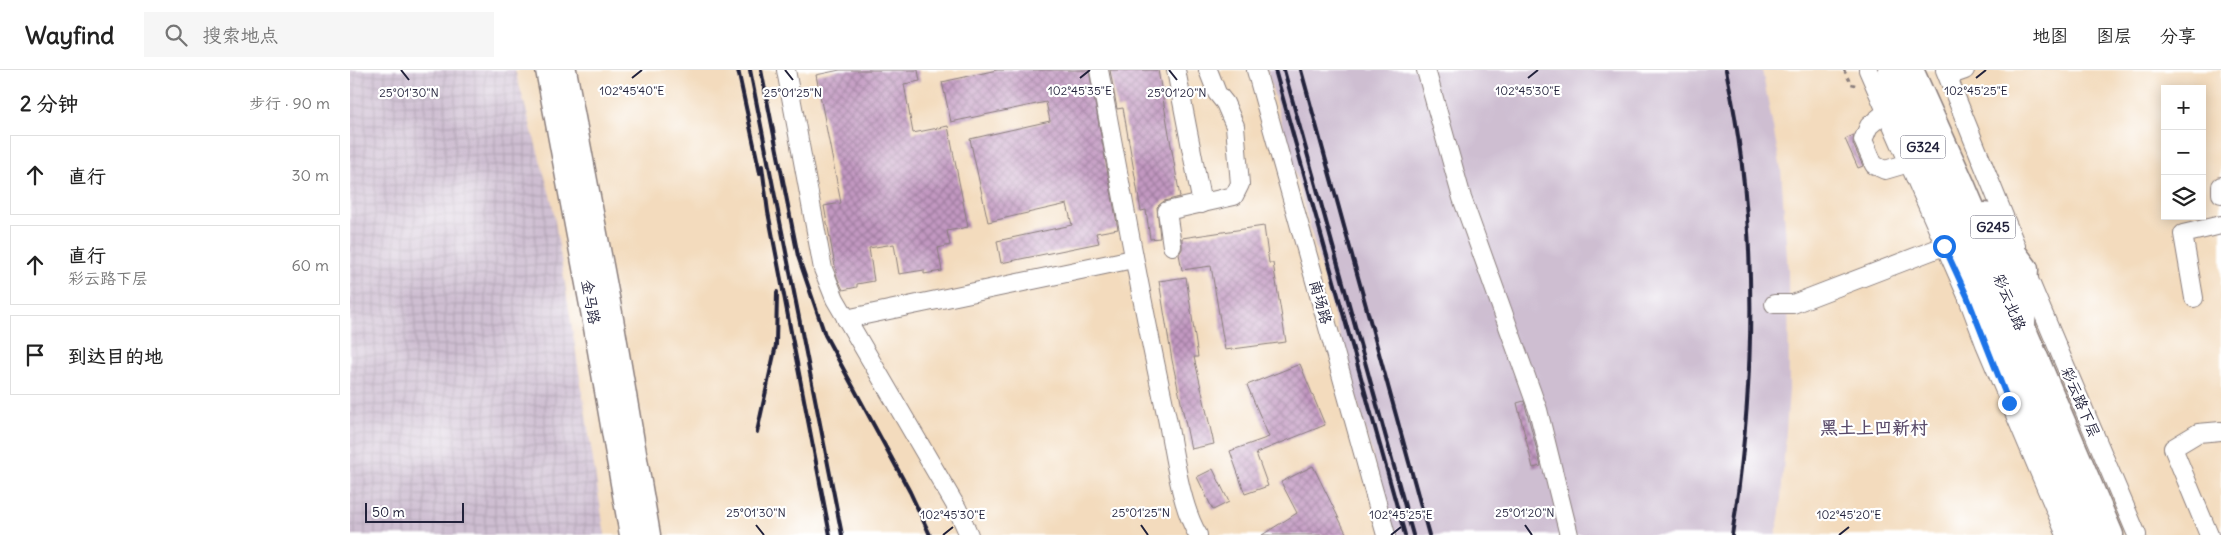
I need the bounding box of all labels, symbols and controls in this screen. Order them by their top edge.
search box [144,12,494,57]
text: Wayfind [25,20,114,50]
icon: search [162,21,190,49]
text: 搜索地点 [202,23,279,47]
text: 地图 [2032,24,2068,47]
text: 图层 [2096,24,2132,47]
text: 分享 [2160,24,2196,47]
text: 102°45'40"E [600,83,664,98]
text: 102°45'35"E [1048,83,1112,98]
text: 102°45'30"E [1496,83,1560,98]
text: 102°45'25"E [1944,83,2008,98]
text: 25°01'30"N [379,85,439,100]
text: 25°01'25"N [764,85,822,100]
text: 25°01'20"N [1147,85,1207,100]
map controls [2161,85,2206,220]
button: + [2161,85,2206,130]
text: 2 分钟 [20,90,79,117]
text: 步行 · 90 m [249,93,330,113]
button: − [2161,130,2206,175]
road number: G324 [1900,136,1946,158]
icon: ahead [21,161,49,189]
text: 直行 [68,164,106,188]
text: 30 m [292,165,329,185]
button: layers [2161,175,2206,220]
road number: G245 [1970,216,2016,238]
route start [1933,235,1956,258]
text: 直行 [68,243,106,267]
icon: ahead [21,251,49,279]
text: 60 m [291,255,329,275]
text: 彩云路下层 [68,268,148,288]
street label: 彩云北路 [1990,271,2030,333]
street label: 金马路 [578,278,604,326]
street label: 南场路 [1306,278,1336,326]
icon: arrive [21,341,49,369]
text: 到达目的地 [68,344,163,368]
street label: 彩云路下层 [2058,364,2104,440]
route end [1998,392,2021,415]
district label: 黑土上凹新村 [1820,416,1928,439]
scale bar [365,500,464,523]
text: 50 m [372,503,405,521]
text: 25°01'30"N [726,505,786,520]
text: 25°01'25"N [1112,505,1170,520]
text: 25°01'20"N [1495,505,1555,520]
text: 102°45'30"E [921,507,985,522]
text: 102°45'25"E [1369,507,1433,522]
text: 102°45'20"E [1817,507,1881,522]

